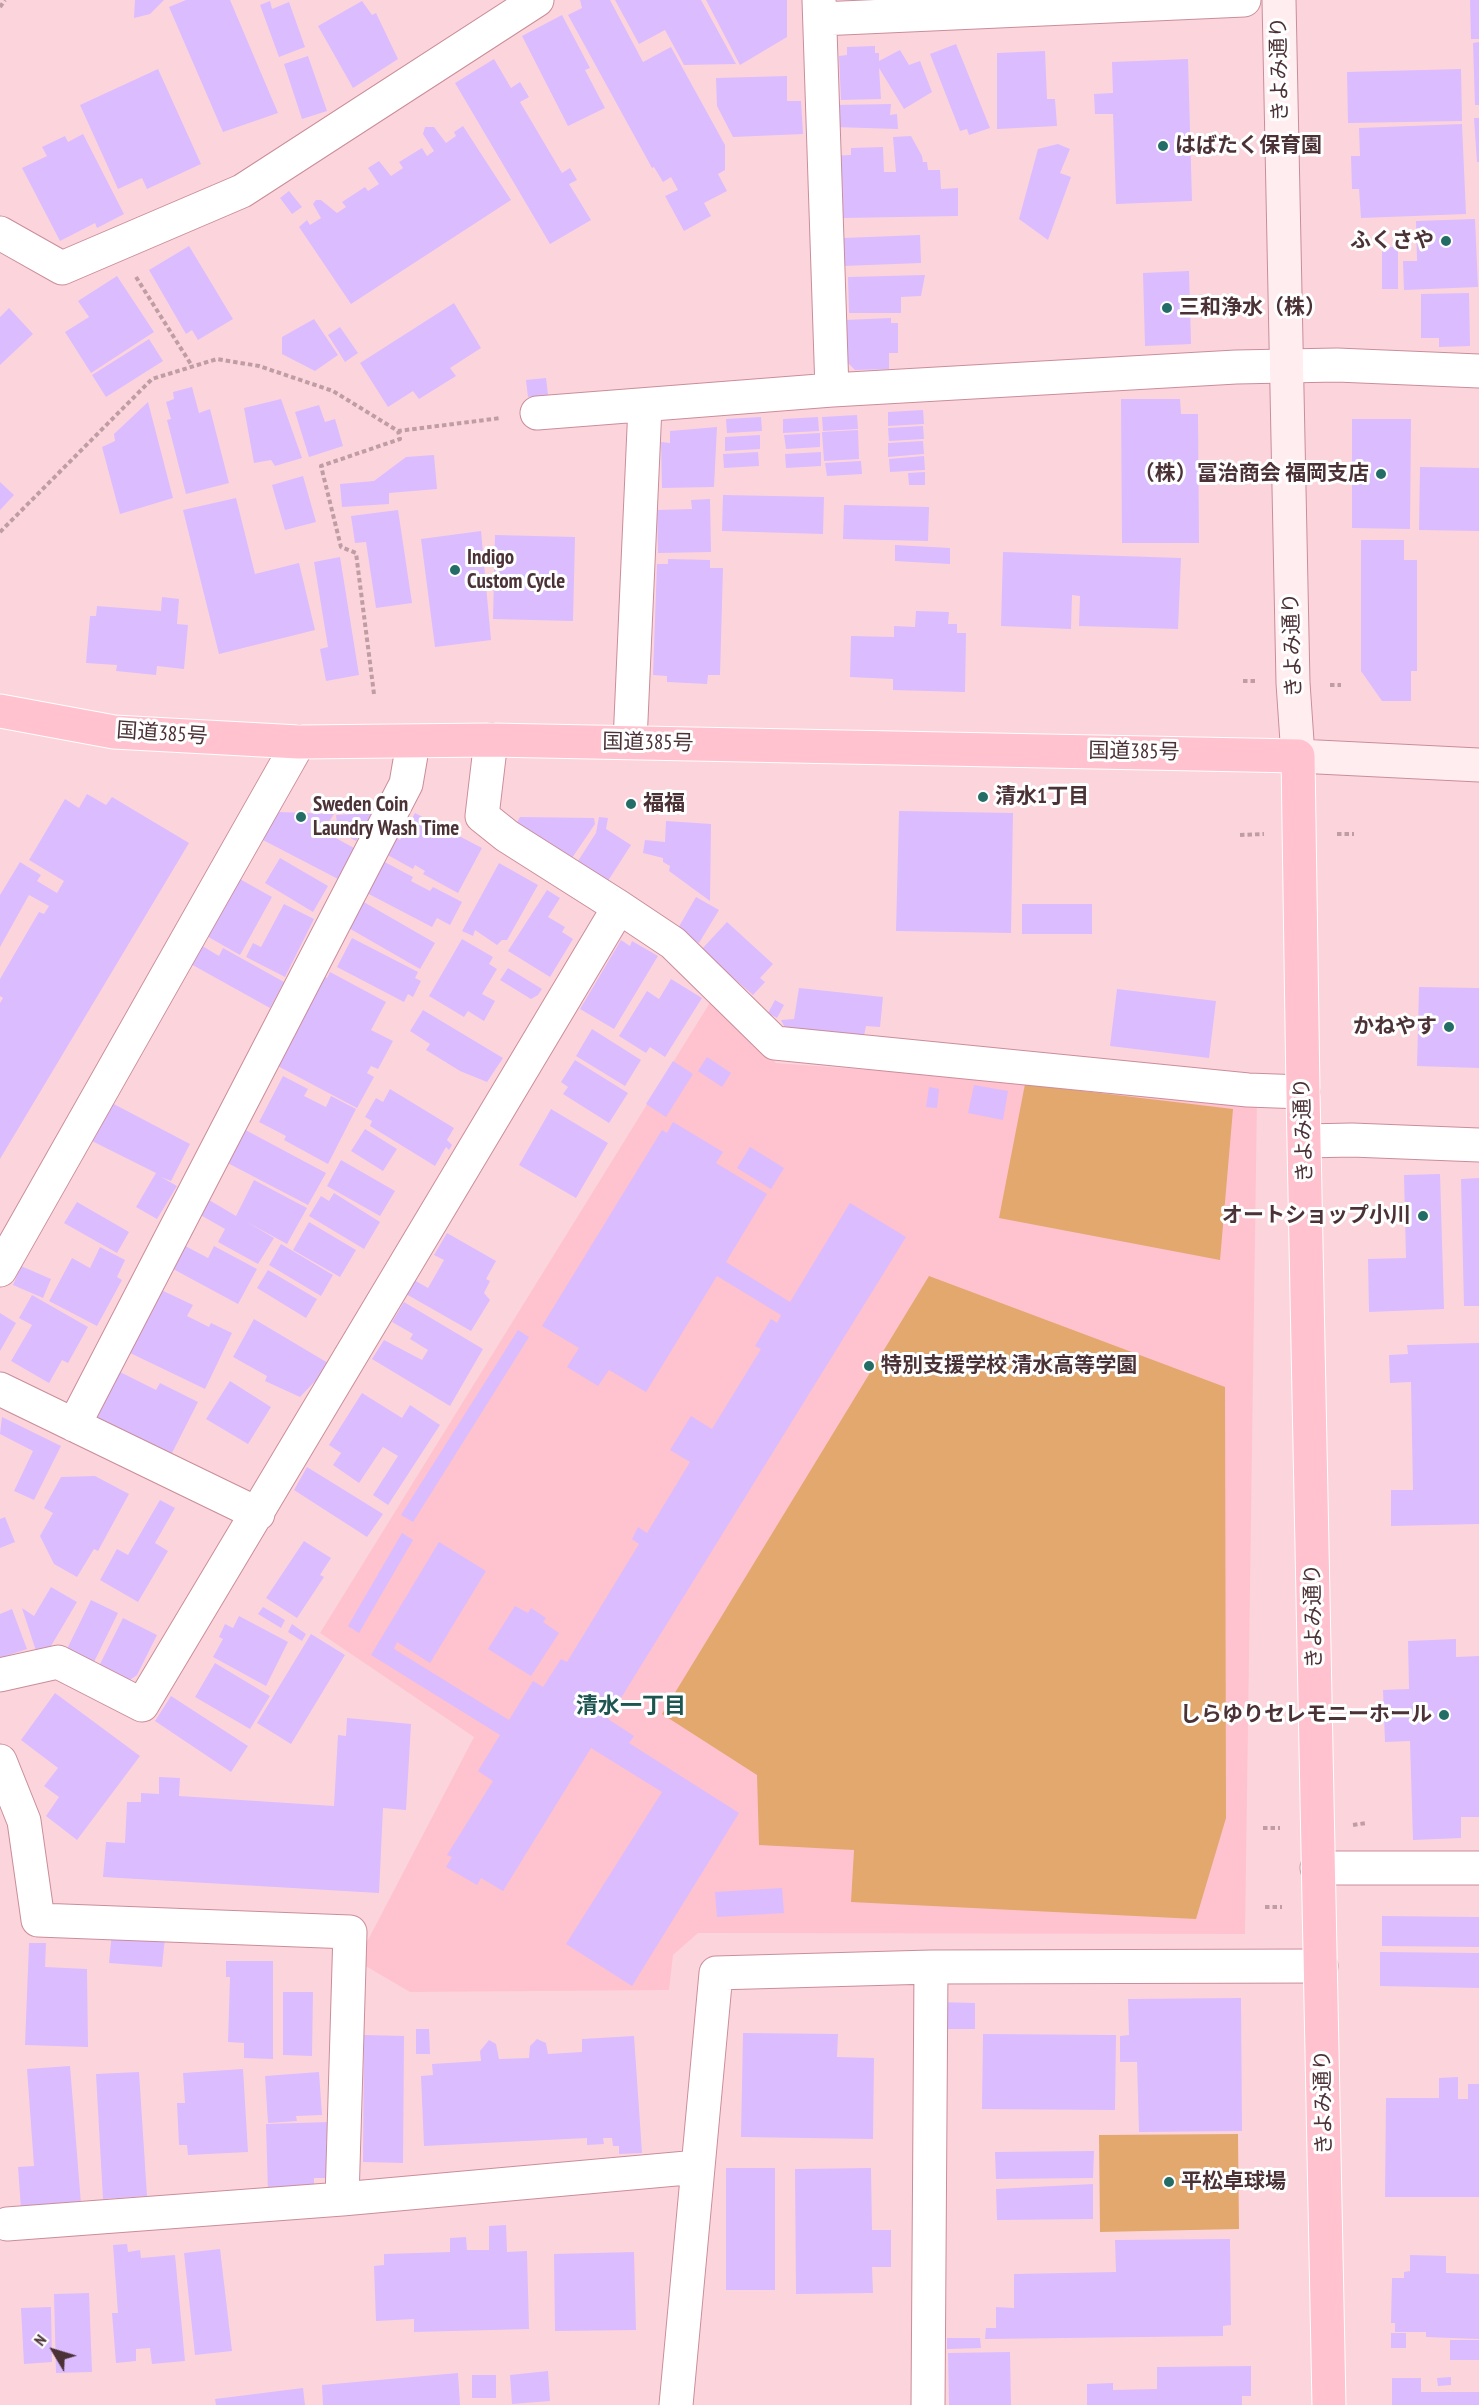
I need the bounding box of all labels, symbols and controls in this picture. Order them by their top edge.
street label: きよみ通り [1266,16,1294,122]
place label: はばたく保育園 [1175,133,1322,159]
marker: はばたく保育園 [1156,139,1170,153]
place label: ふくさや [1350,228,1434,254]
marker: ふくさや [1439,234,1453,248]
place label: 三和浄水（株） [1179,295,1326,321]
marker: 三和浄水（株） [1160,301,1174,315]
place label: （株）冨治商会 福岡支店 [1134,461,1369,487]
marker: （株）冨治商会 福岡支店 [1374,467,1388,481]
place label: Indigo Custom Cycle [467,545,565,595]
marker: Indigo Custom Cycle [448,563,462,577]
street label: きよみ通り [1279,592,1307,698]
street label: 国道385号 [116,718,208,750]
street label: 国道385号 [602,730,694,756]
street label: 国道385号 [1088,739,1180,765]
place label: 清水1丁目 [995,784,1089,810]
marker: 清水1丁目 [976,790,990,804]
place label: 福福 [643,791,685,817]
place label: Sweden Coin Laundry Wash Time [313,792,459,842]
marker: 福福 [624,797,638,811]
marker: Sweden Coin Laundry Wash Time [294,810,308,824]
place label: かねやす [1353,1014,1437,1040]
marker: かねやす [1442,1020,1456,1034]
street label: きよみ通り [1290,1077,1318,1183]
place label: オートショップ小川 [1222,1203,1411,1229]
marker: オートショップ小川 [1416,1209,1430,1223]
place label: 特別支援学校 清水高等学園 [881,1353,1137,1379]
marker: 特別支援学校 清水高等学園 [862,1359,876,1373]
street label: きよみ通り [1300,1563,1328,1669]
district label: 清水一丁目 [576,1694,686,1720]
place label: しらゆりセレモニーホール [1180,1702,1432,1728]
marker: しらゆりセレモニーホール [1437,1708,1451,1722]
street label: きよみ通り [1310,2049,1338,2155]
place label: 平松卓球場 [1181,2169,1286,2195]
marker: 平松卓球場 [1162,2175,1176,2189]
north arrow [24,2321,84,2381]
text: N [29,2330,50,2349]

